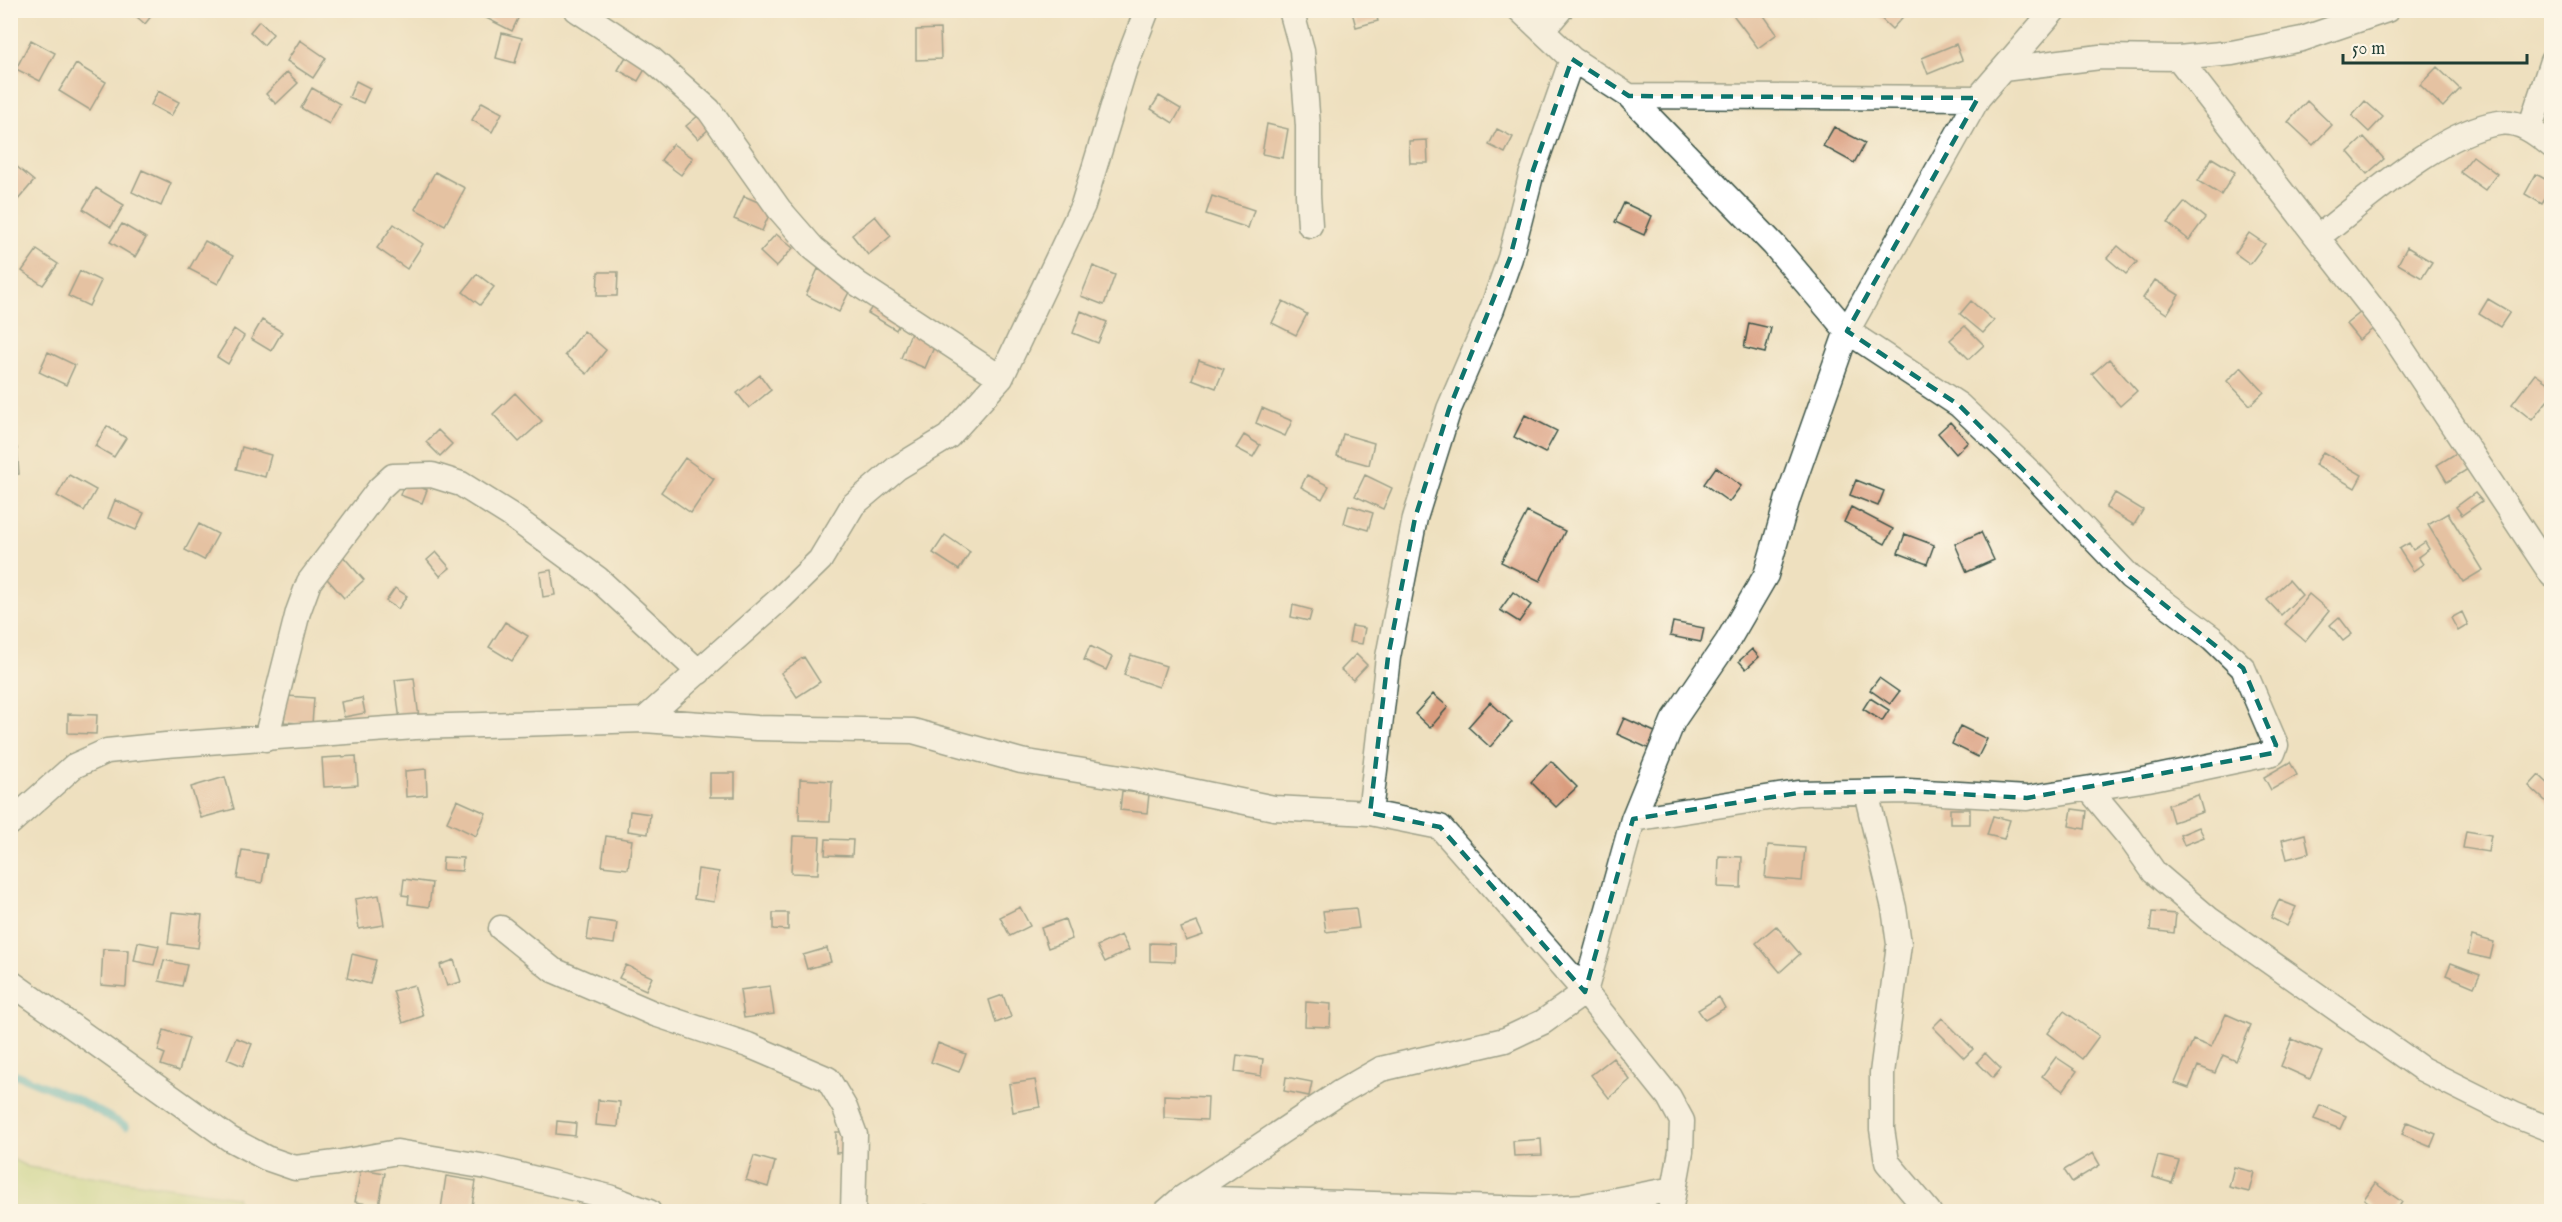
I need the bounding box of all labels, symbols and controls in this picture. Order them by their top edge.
scale bar [2343,27,2528,65]
text: 50 m [2352,38,2385,61]

